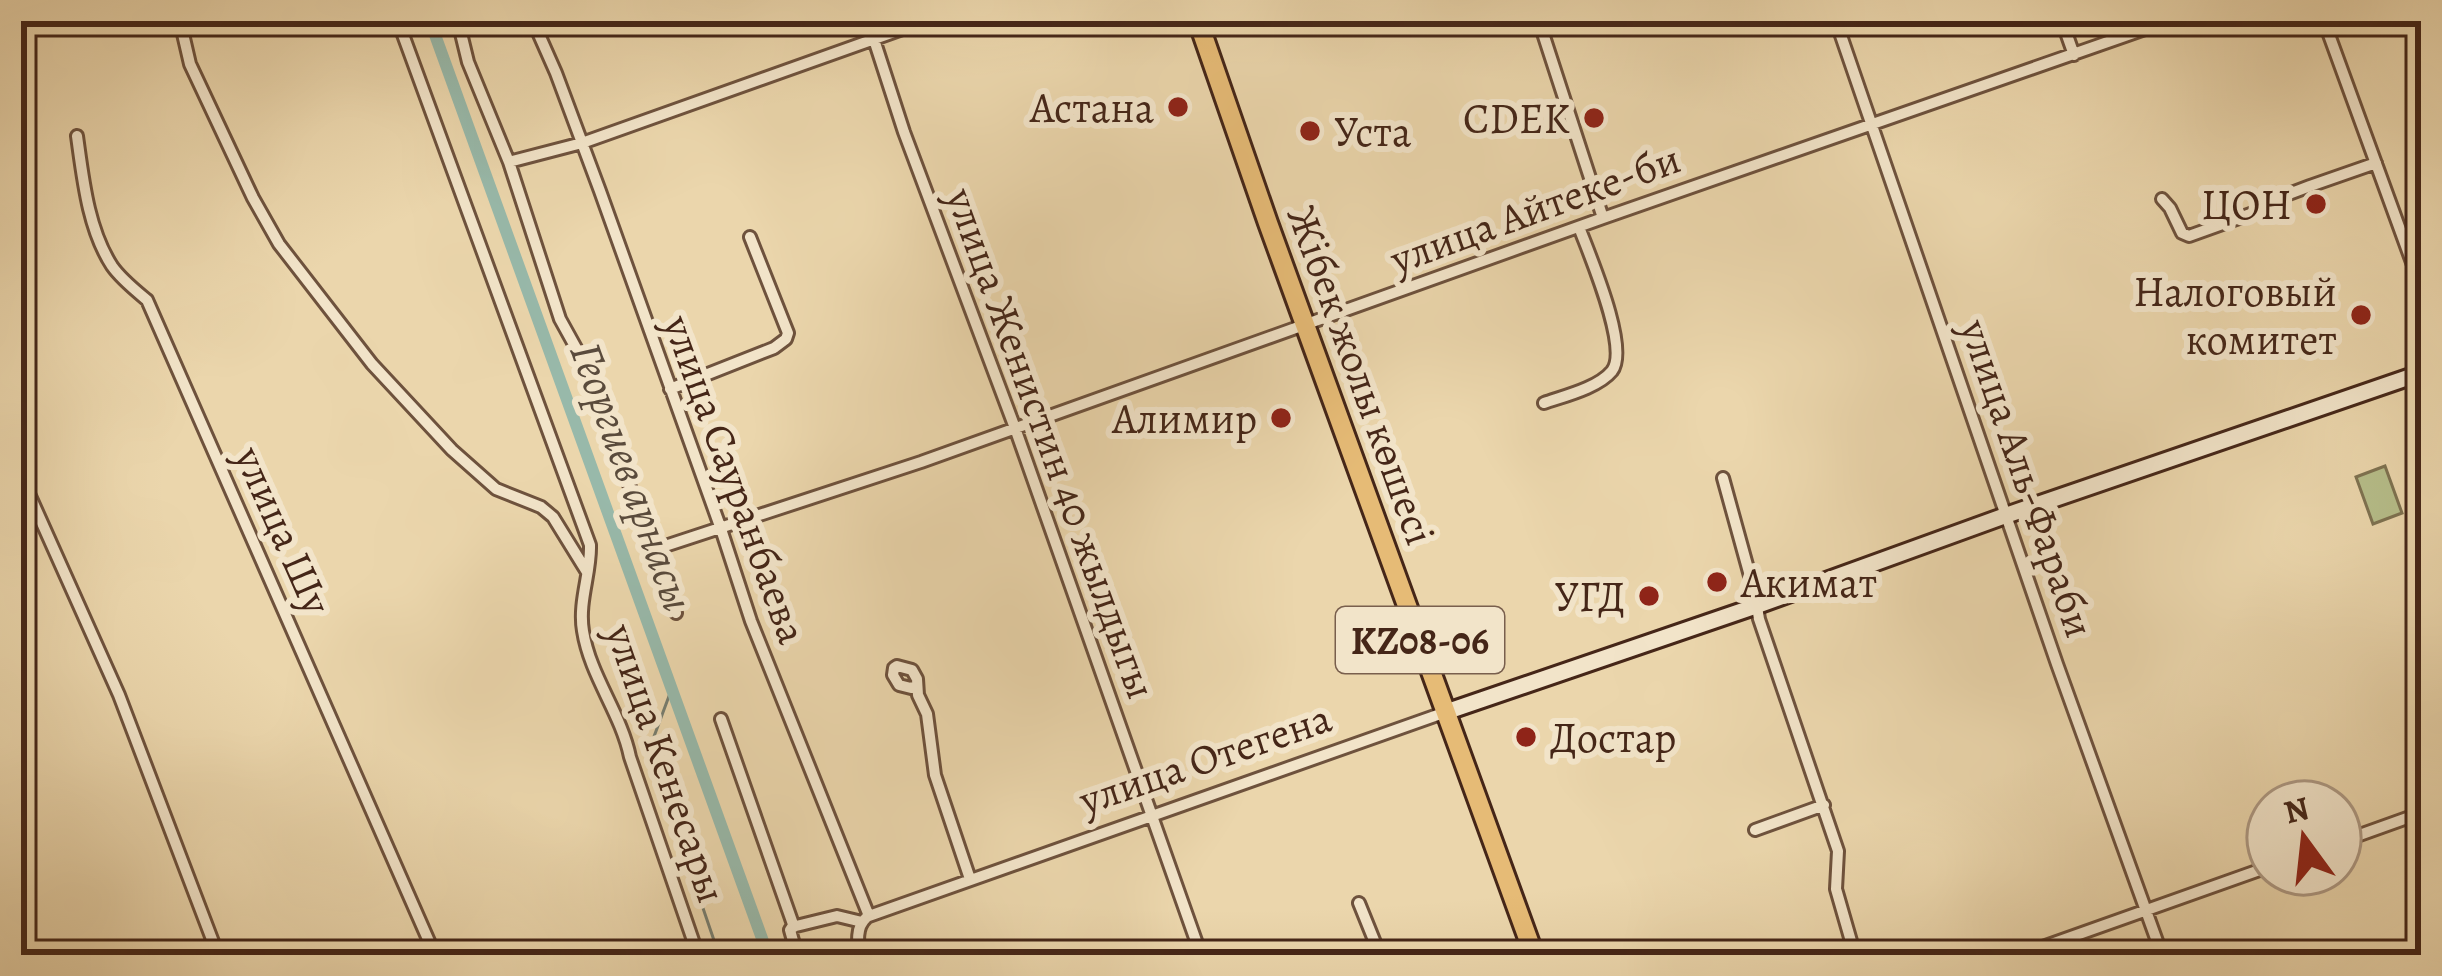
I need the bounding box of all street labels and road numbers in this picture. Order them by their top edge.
street label: улица Айтеке-би [1381,130,1688,288]
street label: улица Женистин 40 жылдыгы [932,179,1171,706]
street label: Жібек жолы көшесі [1274,198,1449,552]
street label: улица Сауранбаева [649,306,822,652]
street label: улица Аль-Фараби [1946,311,2109,645]
street label: улица Шу [221,436,346,624]
road number: KZ08-06 [1336,607,1504,673]
street label: улица Кенесары [592,615,741,910]
street label: улица Отегена [1071,689,1339,829]

